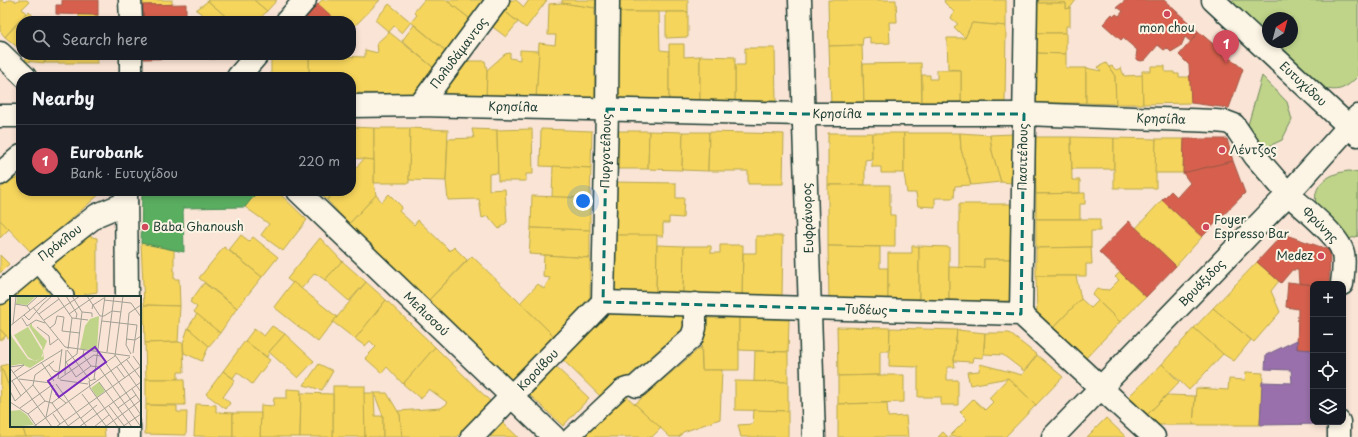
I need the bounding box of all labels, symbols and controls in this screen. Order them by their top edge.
marker: mon chou [1162,9,1172,19]
north arrow [1262,12,1298,48]
street label: Πολυδάμαντος [425,13,491,92]
search box [16,16,356,60]
place label: mon chou [1139,18,1195,36]
icon: search [30,27,52,49]
text: Search here [62,27,148,50]
pin: 1 [1213,30,1239,63]
street label: Ευτυχίδου [1276,57,1331,110]
text: Nearby [32,85,94,111]
street label: Κρησίλα [488,97,538,115]
street label: Κρησίλα [812,104,862,122]
street label: Κρησίλα [1136,108,1186,128]
street label: Πυργοτέλους [595,113,615,189]
street label: Πασιτέλους [1012,123,1032,191]
text: Eurobank [70,140,144,163]
place label: Λέντζος [1230,140,1277,158]
marker: Λέντζος [1217,145,1227,155]
text: 1 [42,151,48,170]
text: 220 m [298,151,340,170]
text: Bank · Ευτυχίδου [70,163,178,182]
street label: Ευφράνορος [797,182,817,254]
your location [573,191,593,211]
street label: Φρύνης [1298,202,1343,247]
place label: Foyer Espresso Bar [1214,210,1289,242]
place label: Baba Ghanoush [153,217,244,235]
street label: Πρόκλου [34,219,85,265]
marker: Baba Ghanoush [140,222,150,232]
marker: Foyer Espresso Bar [1201,222,1211,232]
place label: Medez [1276,246,1313,264]
marker: Medez [1316,251,1326,261]
street label: Βρυάξιδος [1174,254,1229,310]
map controls [1310,281,1346,425]
button: + [1310,281,1346,317]
street label: Μελισσού [400,287,454,340]
inset map [10,296,141,427]
street label: Τυδέως [844,299,888,319]
button: − [1310,317,1346,353]
street label: Κοροίβου [513,344,562,394]
button: locate [1310,353,1346,389]
button: layers [1310,389,1346,425]

